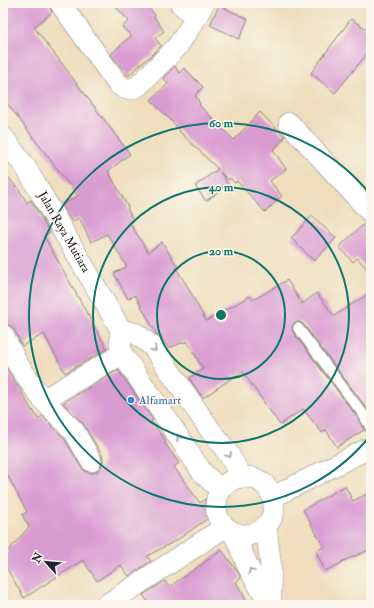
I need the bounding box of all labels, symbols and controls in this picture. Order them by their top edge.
text: 60 m [209,116,234,131]
text: 40 m [208,180,234,195]
street label: Jalan Raya Mutiara [34,188,94,276]
text: 20 m [209,244,234,259]
centre of rings [214,308,228,322]
one-way arrow [150,344,157,352]
place label: Alfamart [138,393,181,408]
marker: Alfamart [126,395,136,405]
one-way arrow [177,435,184,442]
one-way arrow [224,451,232,458]
north arrow [26,542,66,582]
text: N [29,549,46,566]
one-way arrow [248,568,256,576]

